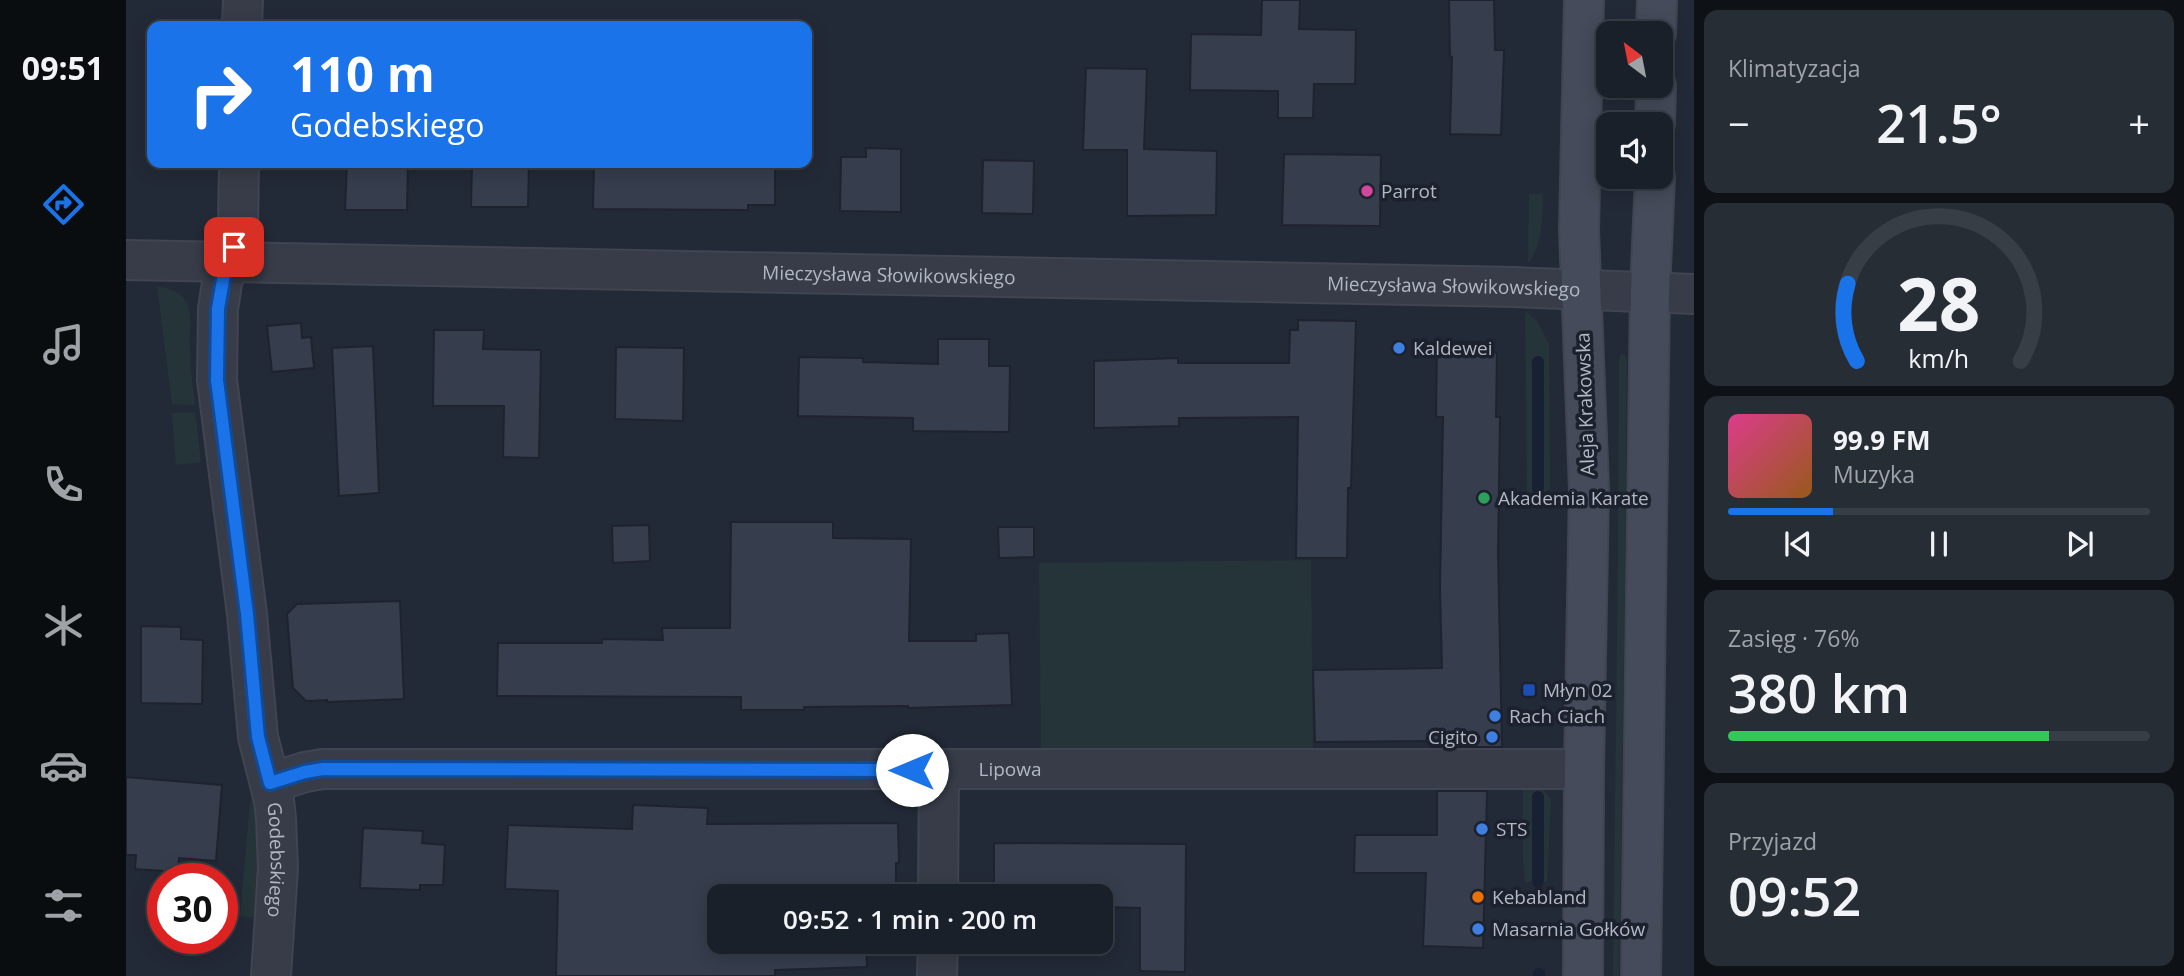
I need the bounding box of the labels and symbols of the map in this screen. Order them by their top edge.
north arrow [1596,21,1673,98]
place label: Parrot [1381,178,1437,204]
marker: Parrot [1359,183,1375,199]
pin [204,217,264,277]
street label: Mieczysława Słowikowskiego [762,259,1016,290]
street label: Mieczysława Słowikowskiego [1327,270,1581,303]
street label: Aleja Krakowska [1570,332,1600,476]
place label: Kaldewei [1413,335,1492,361]
marker: Kaldewei [1391,340,1407,356]
place label: Akademia Karate [1498,485,1649,511]
marker: Akademia Karate [1476,490,1492,506]
place label: Młyn 02 [1543,677,1613,703]
marker: Młyn 02 [1521,682,1537,698]
place label: Rach Ciach [1509,703,1605,729]
marker: Rach Ciach [1487,708,1503,724]
place label: Cigito [1428,724,1478,750]
marker: Cigito [1484,729,1500,745]
position arrow [875,733,949,807]
street label: Lipowa [979,756,1042,782]
street label: Godebskiego [261,801,291,918]
place label: STS [1496,816,1527,842]
marker: STS [1474,821,1490,837]
speed limit sign: 30 [147,863,238,954]
place label: Kebabland [1492,884,1587,910]
marker: Kebabland [1470,889,1486,905]
place label: Masarnia Gołków [1492,916,1645,942]
marker: Masarnia Gołków [1470,921,1486,937]

